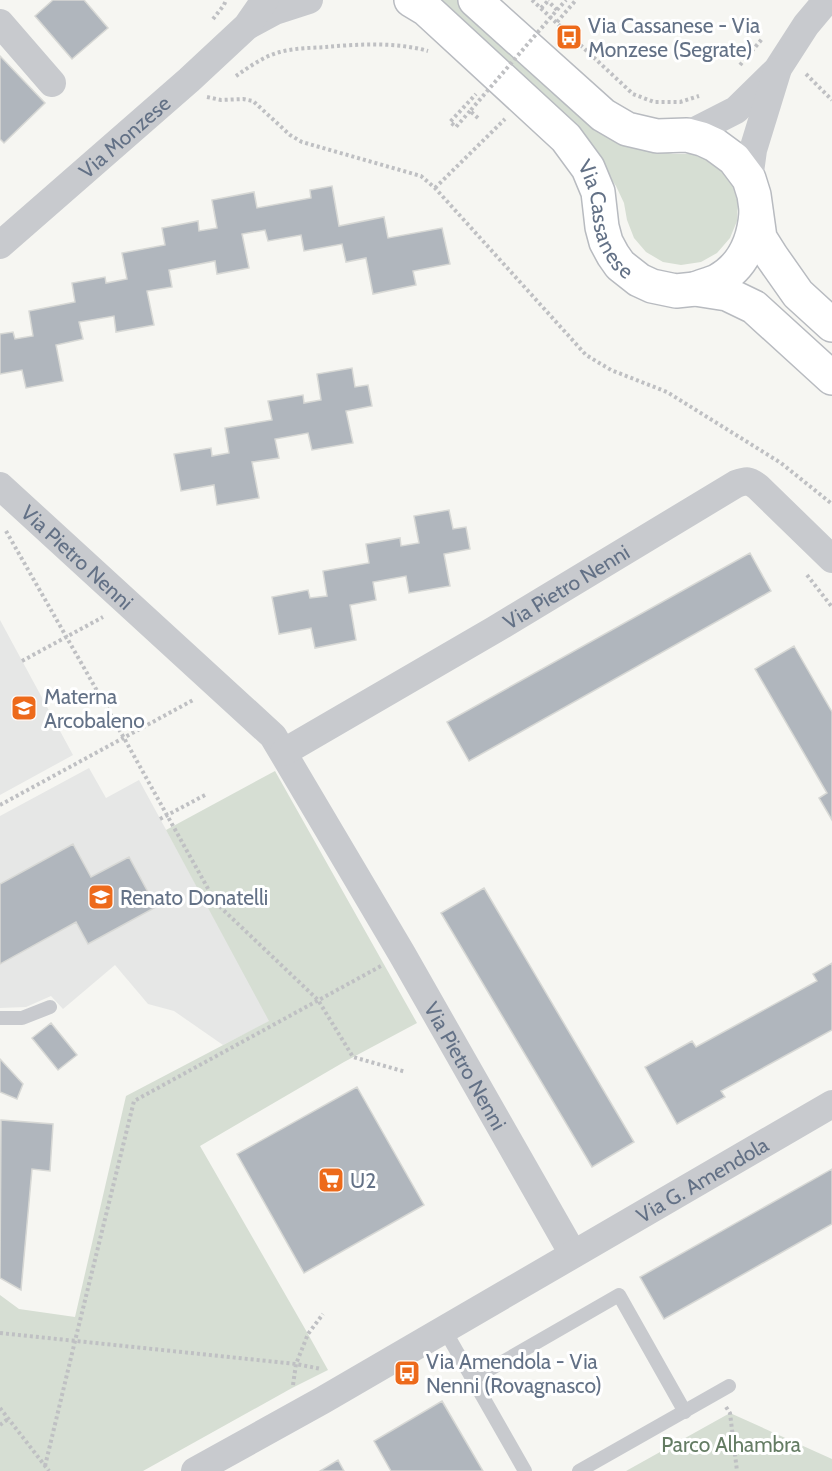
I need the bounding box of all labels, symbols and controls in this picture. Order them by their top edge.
place label: Via Cassanese - Via Monzese (Segrate) [588,13,760,62]
bus stop icon: Via Cassanese - Via Monzese (Segrate) [554,22,584,52]
street label: Via Monzese [73,90,175,183]
street label: Via Cassanese [573,154,639,284]
street label: Via Pietro Nenni [16,499,139,614]
street label: Via Pietro Nenni [498,539,634,634]
place label: Materna Arcobaleno [44,684,145,733]
school or university icon: Materna Arcobaleno [9,693,39,723]
school or university icon: Renato Donatelli [86,882,116,912]
place label: Renato Donatelli [120,885,268,910]
street label: Via Pietro Nenni [419,997,512,1134]
street label: Via G. Amendola [632,1131,773,1228]
supermarket icon: U2 [316,1165,346,1195]
place label: U2 [350,1168,376,1193]
place label: Via Amendola - Via Nenni (Rovagnasco) [426,1349,602,1398]
bus stop icon: Via Amendola - Via Nenni (Rovagnasco) [392,1358,422,1388]
park label: Parco Alhambra [661,1432,801,1457]

